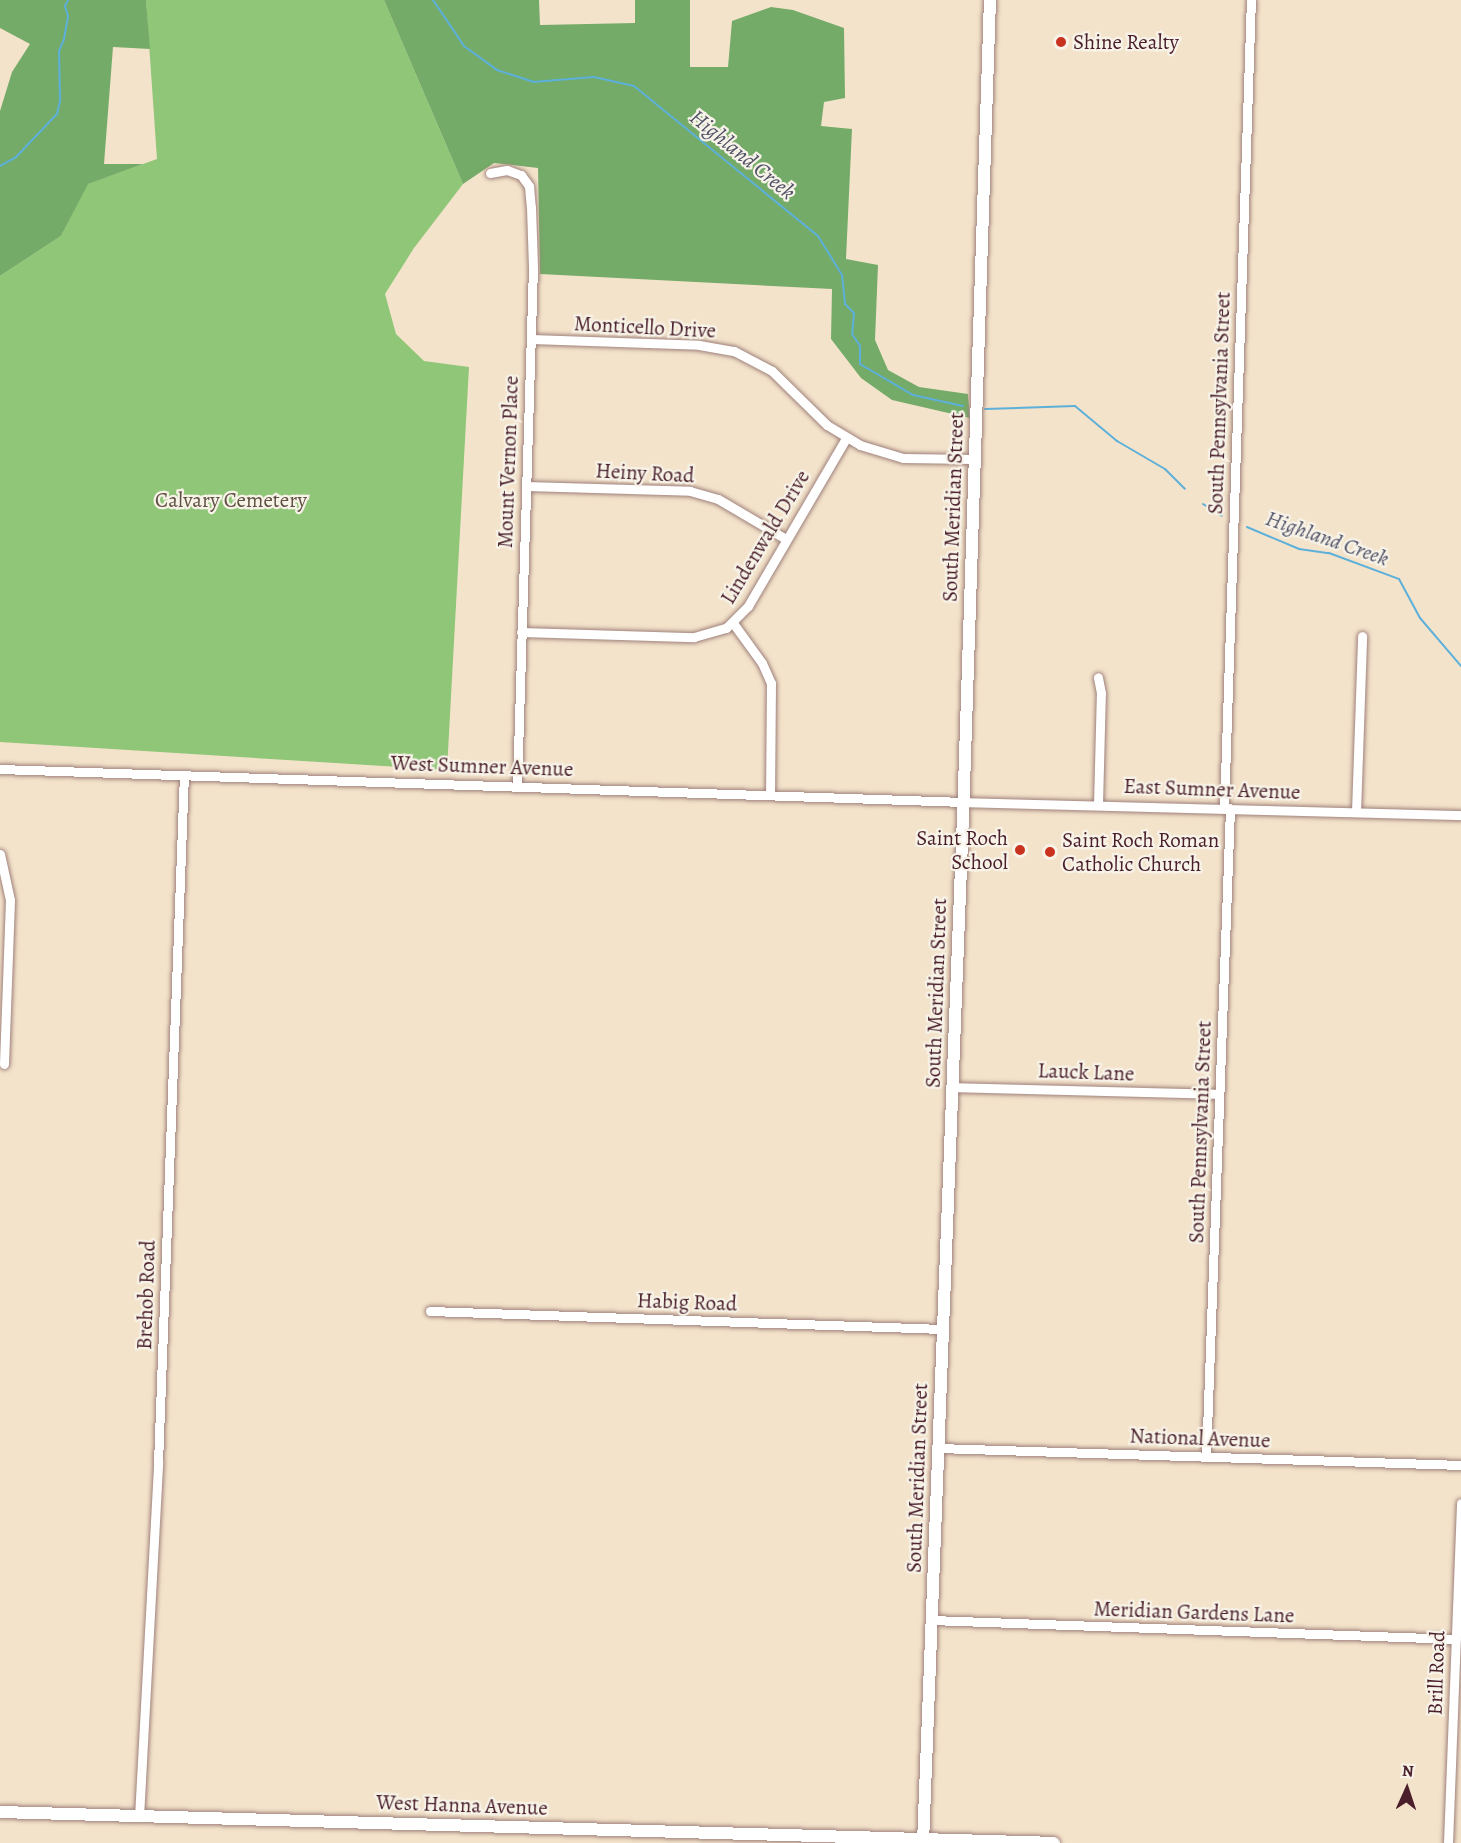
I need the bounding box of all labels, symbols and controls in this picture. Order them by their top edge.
place label: Shine Realty [1073,29,1179,55]
marker: Shine Realty [1054,35,1068,49]
water label: Highland Creek [684,104,800,206]
street label: South Pennsylvania Street [1203,291,1235,515]
street label: Monticello Drive [573,311,717,343]
street label: Mount Vernon Place [492,375,524,549]
street label: South Meridian Street [937,412,969,602]
street label: Heiny Road [595,458,695,488]
street label: Lindenwald Drive [715,465,815,609]
park label: Calvary Cemetery [155,487,307,513]
water label: Highland Creek [1262,506,1392,572]
street label: West Sumner Avenue [390,750,574,782]
street label: East Sumner Avenue [1123,773,1301,805]
place label: Saint Roch School [916,825,1008,875]
place label: Saint Roch Roman Catholic Church [1062,827,1219,877]
marker: Saint Roch School [1013,843,1027,857]
marker: Saint Roch Roman Catholic Church [1043,845,1057,859]
street label: South Meridian Street [920,898,952,1088]
street label: South Pennsylvania Street [1184,1020,1216,1244]
street label: Lauck Lane [1037,1058,1135,1086]
street label: Brehob Road [131,1240,161,1350]
street label: Habig Road [636,1288,738,1316]
street label: South Meridian Street [901,1383,933,1573]
street label: National Avenue [1129,1423,1271,1453]
street label: Meridian Gardens Lane [1093,1596,1295,1628]
street label: Brill Road [1422,1630,1450,1716]
north arrow [1377,1759,1437,1819]
text: N [1402,1760,1414,1782]
street label: West Hanna Avenue [376,1789,548,1821]

